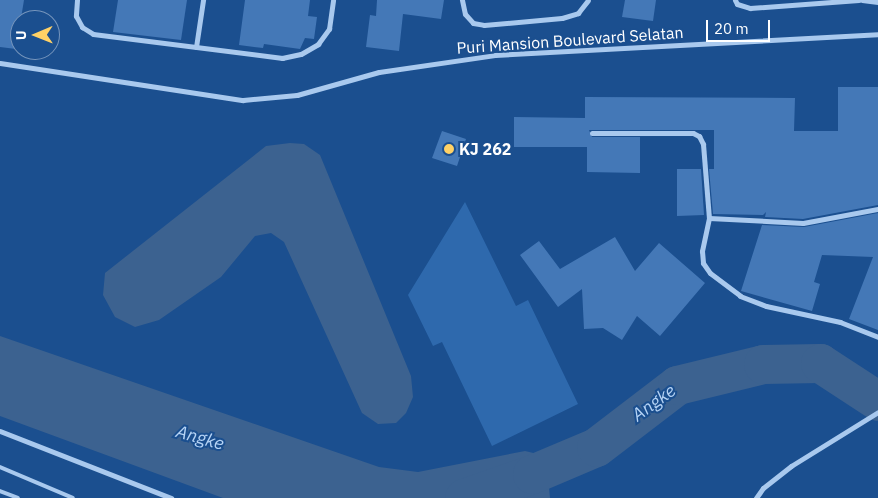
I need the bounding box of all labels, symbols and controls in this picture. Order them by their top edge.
north arrow [10,10,60,60]
scale bar [708,10,772,42]
text: 20 m [714,19,749,38]
street label: Puri Mansion Boulevard Selatan [456,22,684,58]
text: U [12,30,30,40]
place label: KJ 262 [459,139,511,159]
marker: KJ 262 [443,143,455,155]
water label: Angke [628,380,680,426]
water label: Angke [174,421,226,455]

